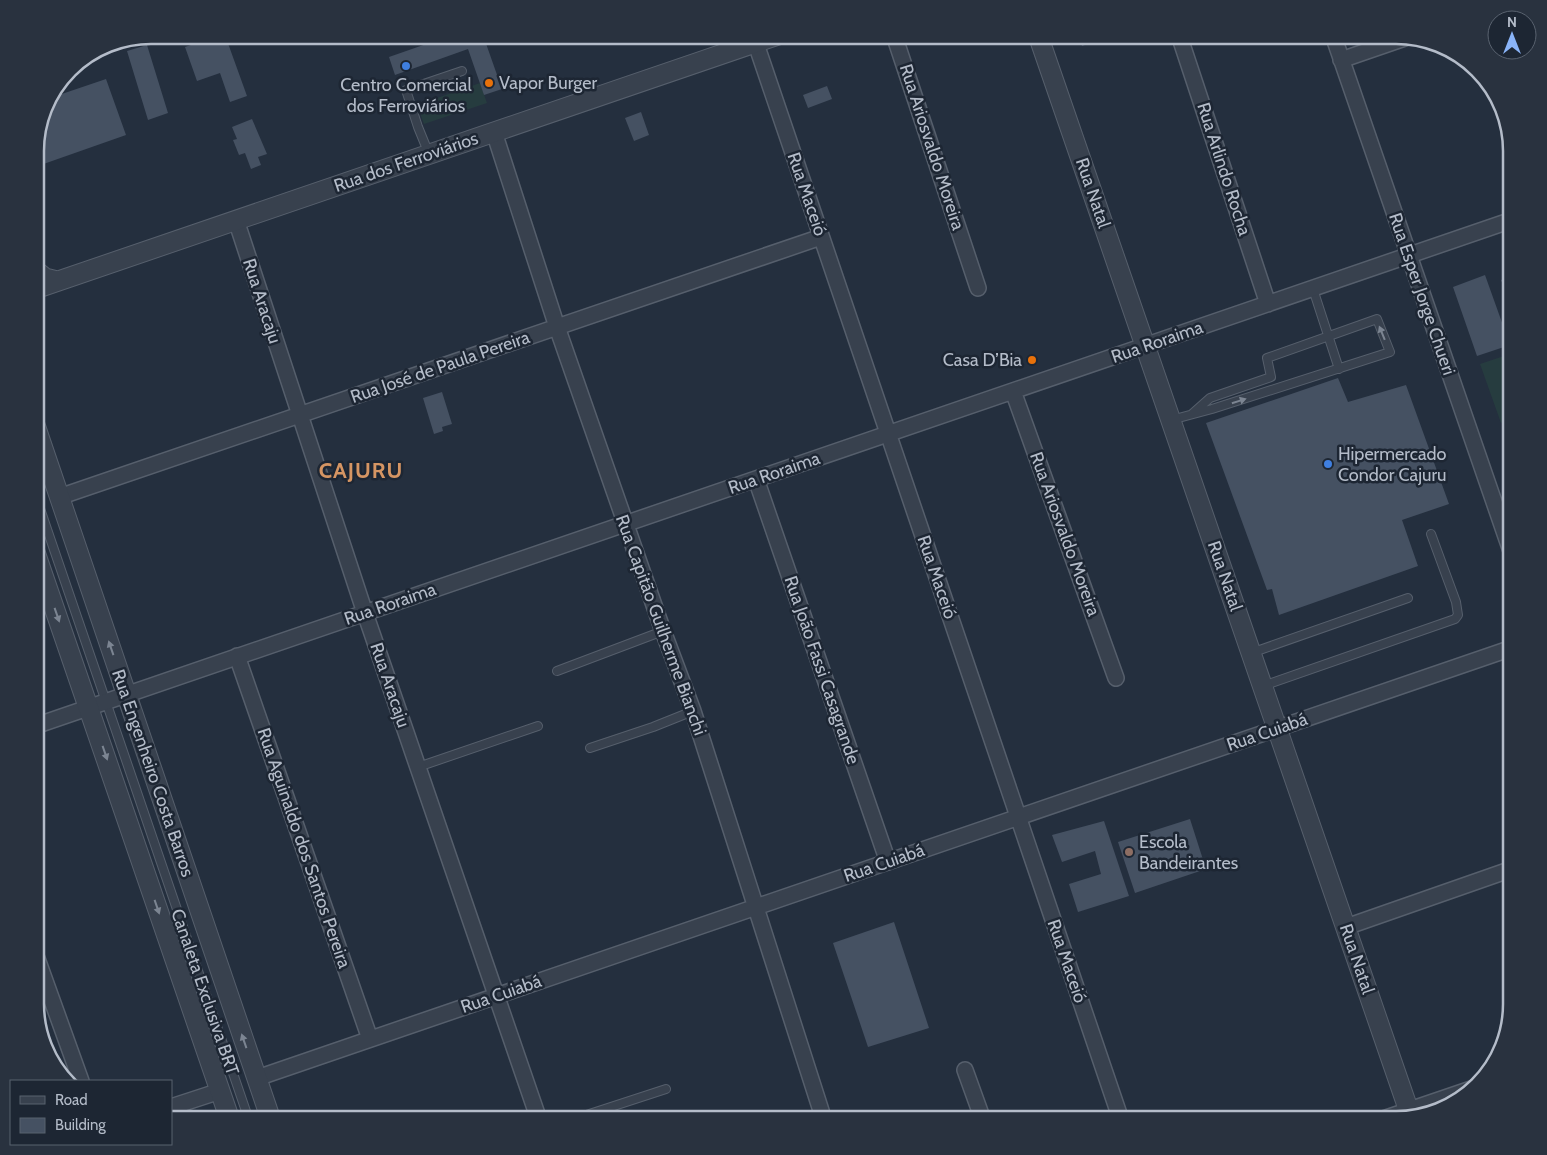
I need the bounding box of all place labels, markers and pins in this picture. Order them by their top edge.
marker: Centro Comercial dos Ferroviários [400,60,412,72]
place label: Vapor Burger [499,72,597,94]
place label: Centro Comercial dos Ferroviários [340,74,473,117]
marker: Vapor Burger [483,77,495,89]
place label: Casa D’Bia [943,349,1022,371]
marker: Casa D’Bia [1026,354,1038,366]
place label: Hipermercado Condor Cajuru [1338,443,1447,486]
marker: Hipermercado Condor Cajuru [1322,458,1334,470]
place label: Escola Bandeirantes [1139,831,1238,874]
marker: Escola Bandeirantes [1123,846,1135,858]

